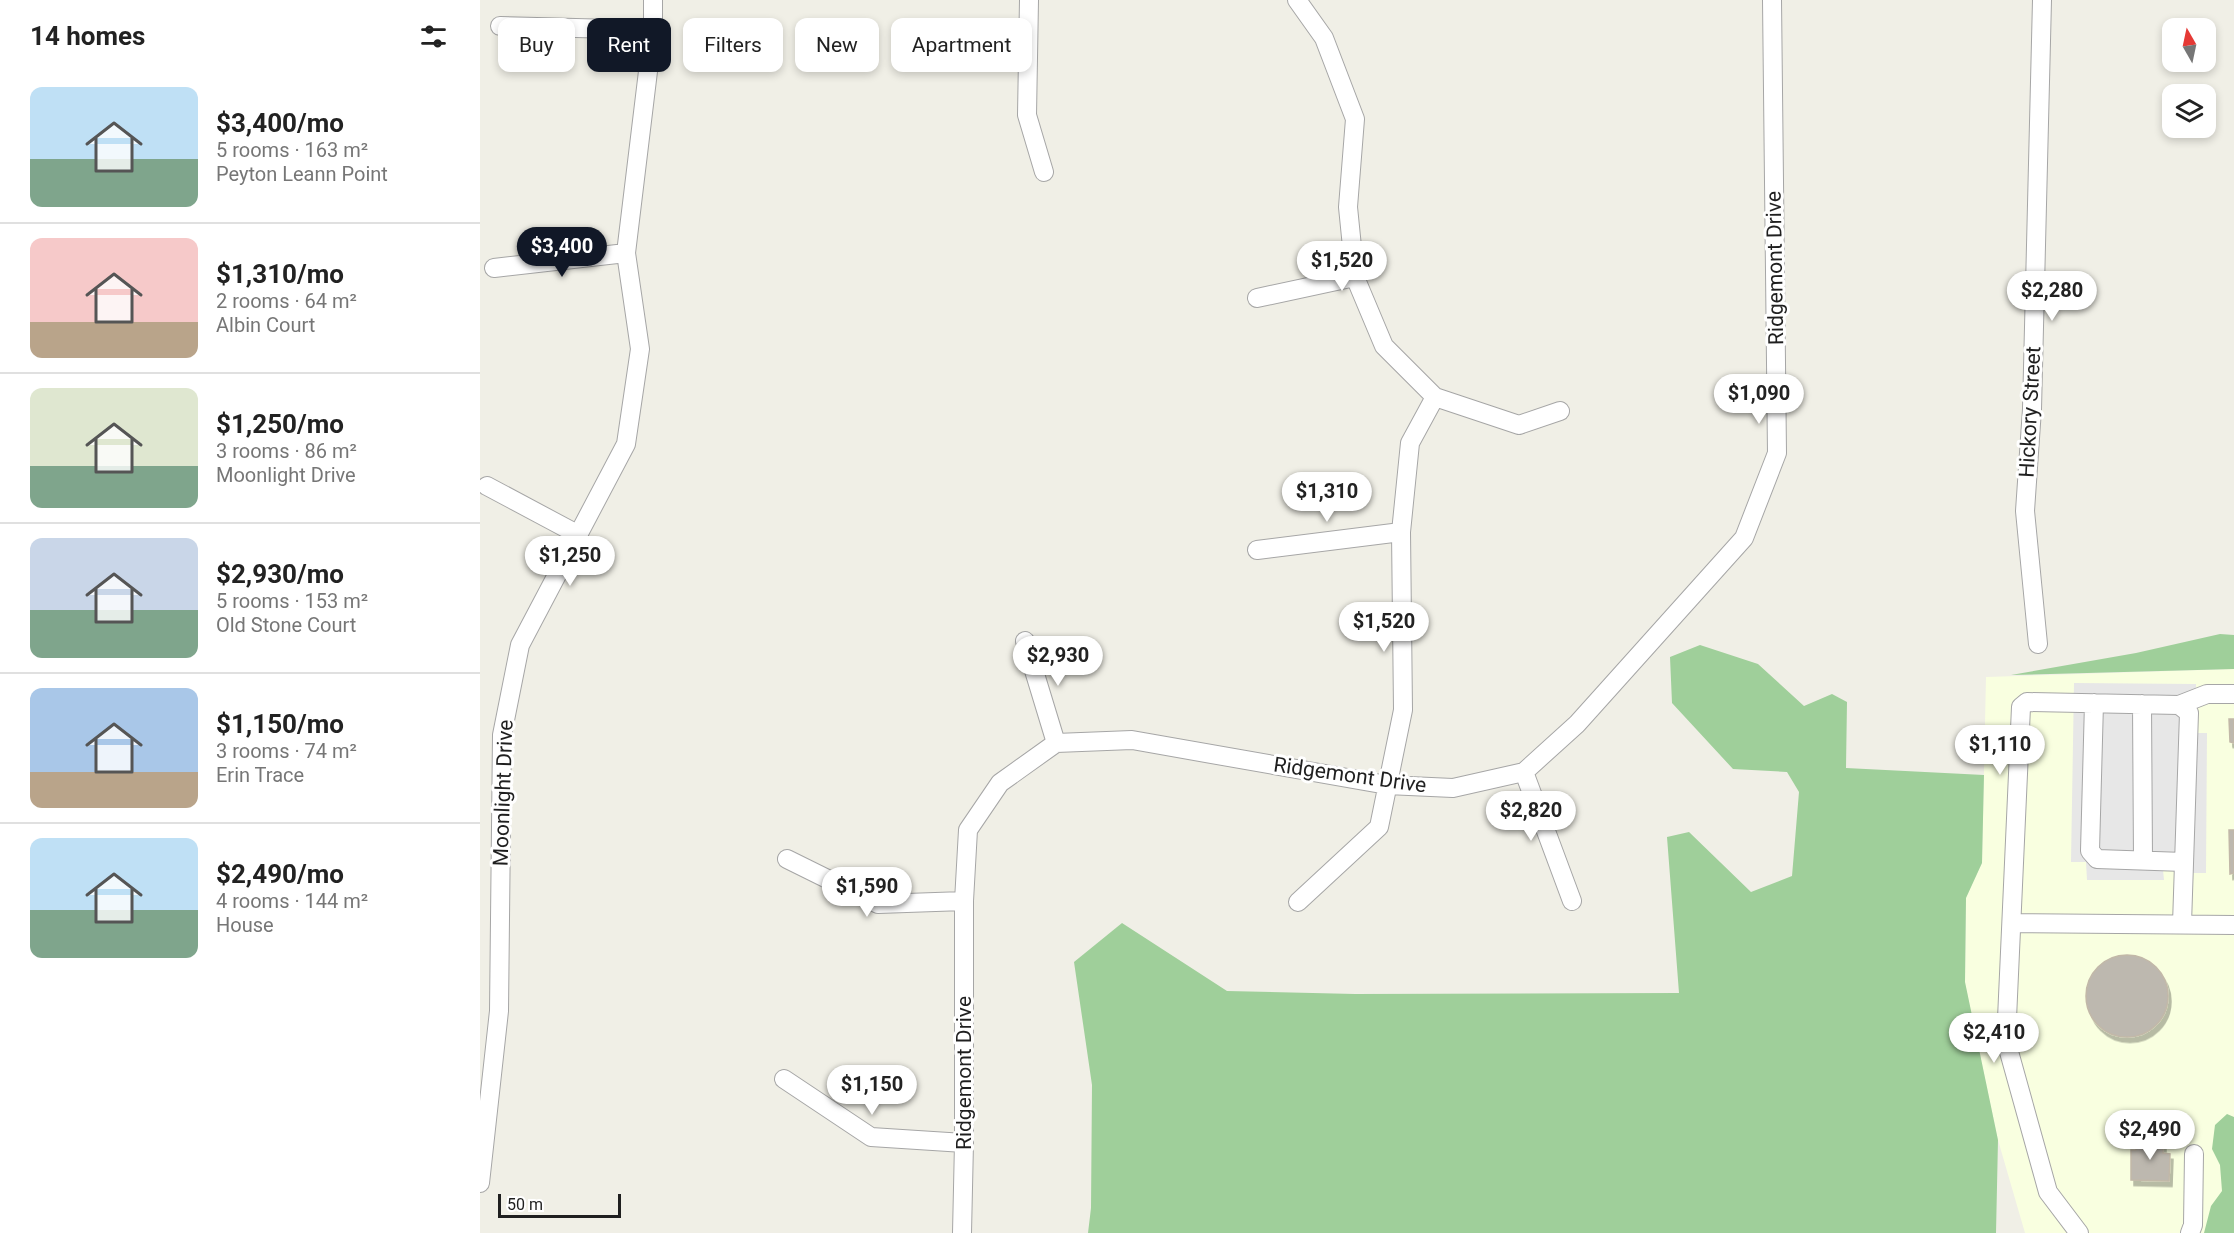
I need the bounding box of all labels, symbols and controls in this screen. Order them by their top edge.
chip: Buy [498,18,575,72]
chip: Rent [587,18,671,72]
chip: Filters [683,18,783,72]
chip: New [795,18,879,72]
chip: Apartment [891,18,1032,72]
north arrow [2162,18,2216,72]
map controls [2162,18,2216,138]
icon: filters [417,20,450,53]
text: 14 homes [30,21,145,51]
button: layers [2162,84,2216,138]
text: $3,400/mo [216,108,344,138]
icon: home [78,111,150,183]
text: 5 rooms · 163 m² [216,138,368,162]
text: Peyton Leann Point [216,162,388,186]
street label: Ridgemont Drive [1762,191,1788,345]
pin: $3,400 [513,227,611,278]
text: $3,400 [531,234,593,258]
pin: $1,520 [1293,241,1391,292]
text: $1,520 [1311,248,1373,272]
text: $1,310/mo [216,259,344,289]
icon: home [78,262,150,334]
pin: $2,280 [2003,271,2101,322]
text: $2,280 [2021,278,2083,302]
text: 2 rooms · 64 m² [216,289,357,313]
text: Albin Court [216,313,315,337]
street label: Hickory Street [2015,346,2045,478]
pin: $1,090 [1710,374,1808,425]
text: $1,090 [1728,381,1790,405]
text: $1,250/mo [216,409,344,439]
icon: home [78,412,150,484]
text: 3 rooms · 86 m² [216,439,357,463]
text: Moonlight Drive [216,463,356,487]
pin: $1,310 [1278,472,1376,523]
text: $1,310 [1296,479,1358,503]
pin: $1,250 [521,536,619,587]
text: $1,250 [539,543,601,567]
text: $2,930/mo [216,559,344,589]
icon: home [78,562,150,634]
text: 5 rooms · 153 m² [216,589,368,613]
pin: $1,520 [1335,602,1433,653]
text: $1,520 [1353,609,1415,633]
text: Old Stone Court [216,613,356,637]
pin: $2,930 [1009,636,1107,687]
text: $2,930 [1027,643,1089,667]
text: $1,150/mo [216,709,344,739]
icon: home [78,712,150,784]
street label: Moonlight Drive [488,719,518,867]
pin: $1,110 [1951,725,2049,776]
text: $1,110 [1969,732,2031,756]
text: 3 rooms · 74 m² [216,739,357,763]
street label: Ridgemont Drive [1272,752,1428,798]
text: Erin Trace [216,763,304,787]
pin: $2,820 [1482,791,1580,842]
text: $2,820 [1500,798,1562,822]
text: $2,490/mo [216,859,344,889]
icon: home [78,862,150,934]
pin: $1,590 [818,867,916,918]
text: $1,590 [836,874,898,898]
text: 4 rooms · 144 m² [216,889,368,913]
text: House [216,913,274,937]
street label: Ridgemont Drive [952,996,976,1150]
pin: $2,410 [1945,1013,2043,1064]
text: $2,410 [1963,1020,2025,1044]
pin: $1,150 [823,1065,921,1116]
text: $1,150 [841,1072,903,1096]
pin: $2,490 [2101,1110,2199,1161]
text: $2,490 [2119,1117,2181,1141]
scale bar [498,1191,621,1218]
text: 50 m [507,1195,543,1214]

